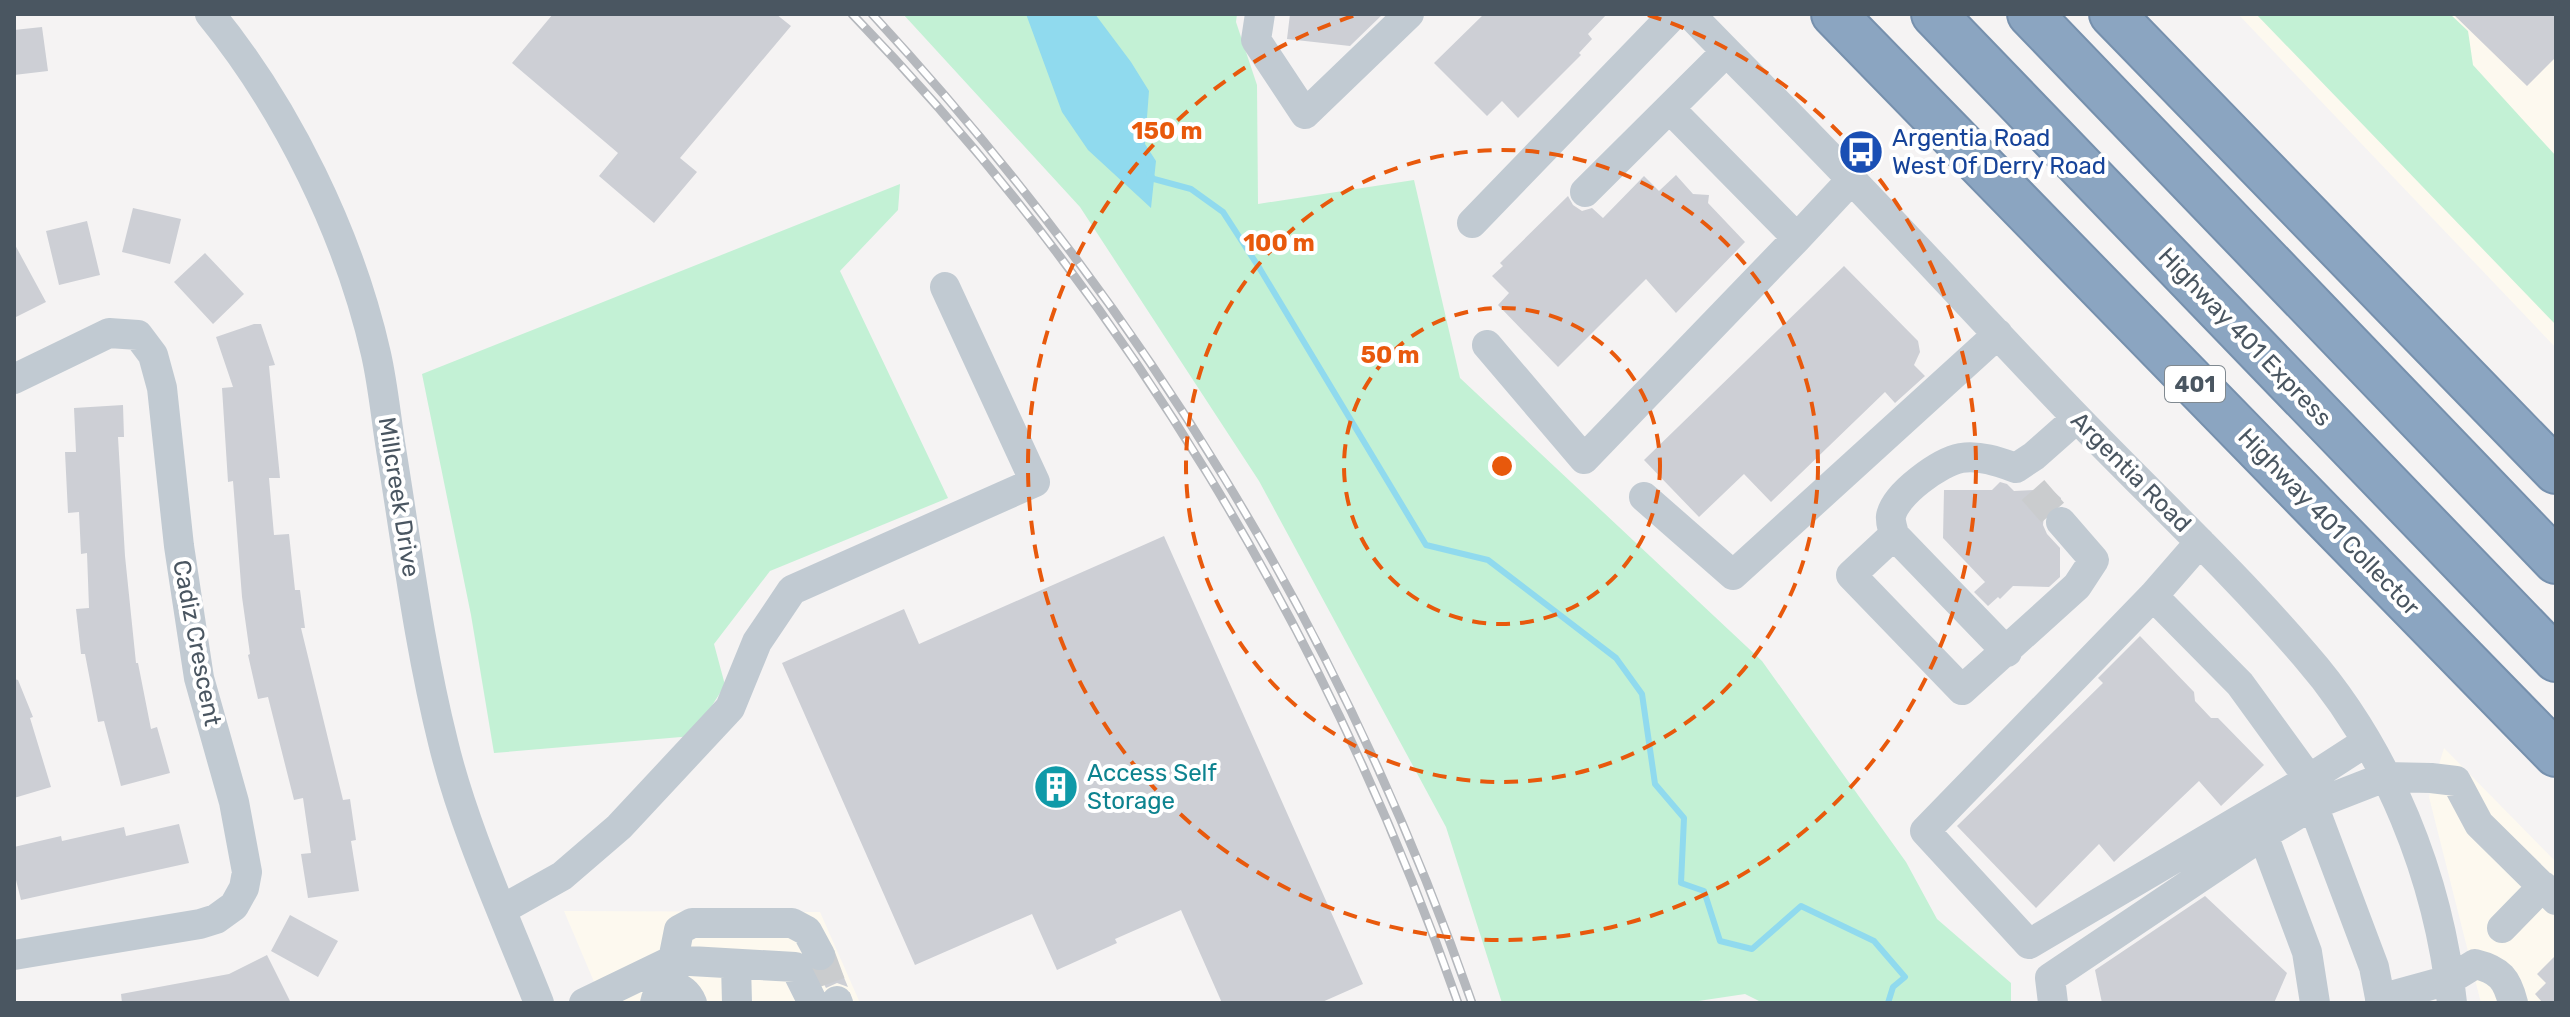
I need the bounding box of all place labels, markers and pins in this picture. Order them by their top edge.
place label: Argentia Road West Of Derry Road [1892,124,2106,180]
bus stop icon: Argentia Road West Of Derry Road [1837,128,1885,176]
centre of rings [1488,452,1516,480]
place label: Access Self Storage [1087,759,1217,815]
building icon: Access Self Storage [1032,763,1080,811]

